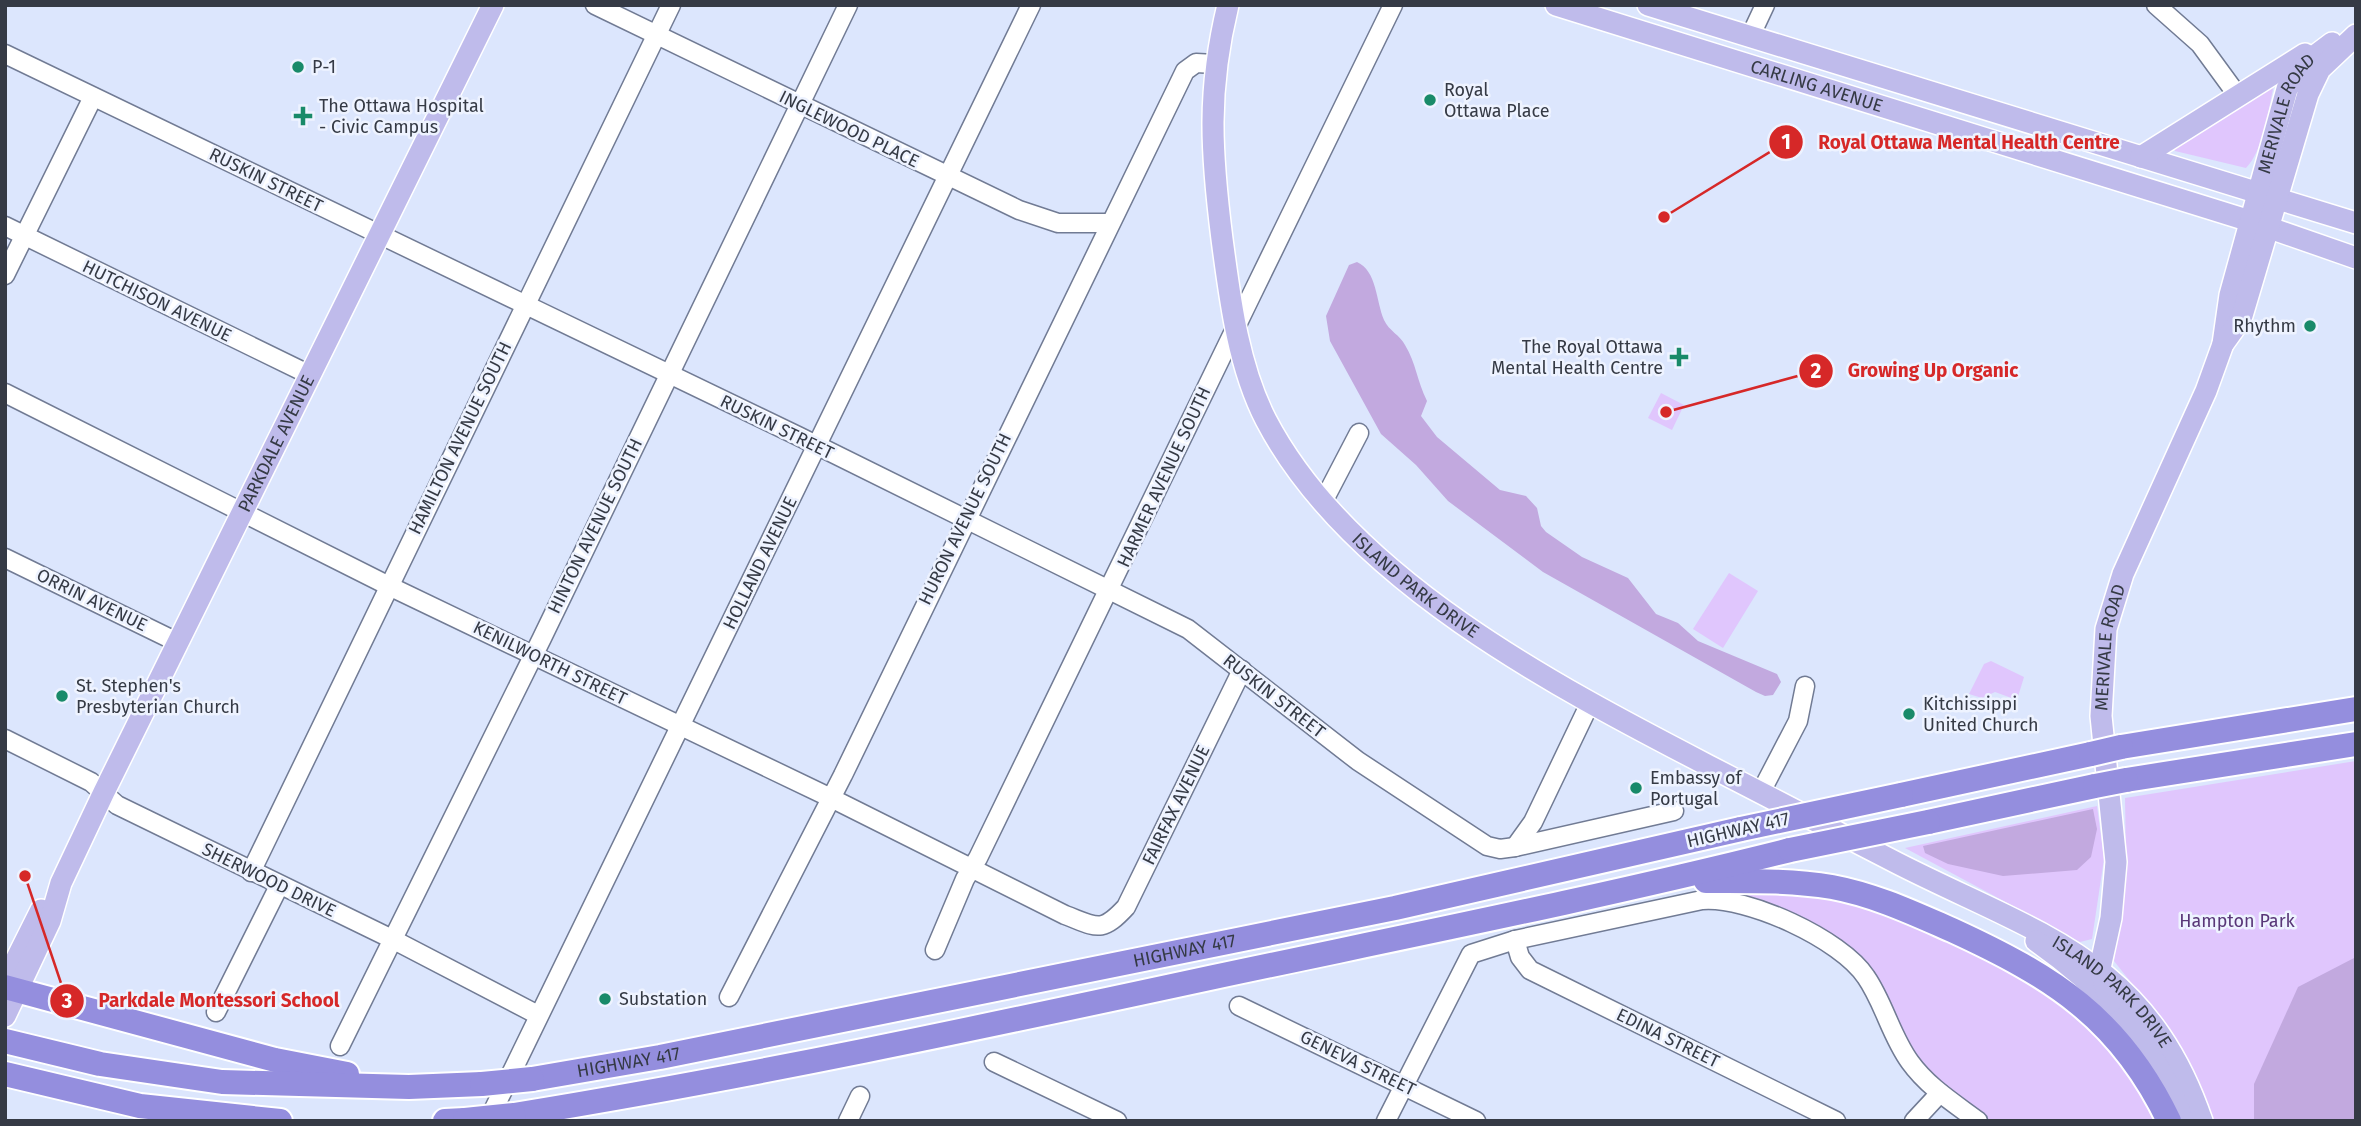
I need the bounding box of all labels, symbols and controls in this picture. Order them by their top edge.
street label: MERIVALE ROAD [2253,49,2319,176]
street label: CARLING AVENUE [1748,55,1886,117]
place label: P-1 [312,56,336,78]
marker: P-1 [290,59,306,75]
place label: Royal Ottawa Place [1444,79,1550,122]
street label: INGLEWOOD PLACE [775,86,923,172]
marker: Royal Ottawa Place [1422,92,1438,108]
place label: The Ottawa Hospital - Civic Campus [319,95,484,138]
marker: The Ottawa Hospital - Civic Campus [293,106,313,126]
callout: Royal Ottawa Mental Health Centre [1769,122,2133,162]
text: 1 [1781,129,1791,155]
text: Royal Ottawa Mental Health Centre [1818,131,2120,154]
street label: RUSKIN STREET [206,143,327,217]
street label: HUTCHISON AVENUE [79,255,235,347]
place label: Rhythm [2233,315,2296,337]
marker: Rhythm [2302,318,2318,334]
place label: The Royal Ottawa Mental Health Centre [1491,336,1663,379]
street label: HAMILTON AVENUE SOUTH [404,338,516,538]
marker: The Royal Ottawa Mental Health Centre [1669,347,1689,367]
callout: Growing Up Organic [1799,351,2032,391]
text: 2 [1811,358,1822,384]
text: Growing Up Organic [1848,359,2018,382]
street label: PARKDALE AVENUE [233,371,319,516]
street label: HARMER AVENUE SOUTH [1112,383,1216,571]
street label: RUSKIN STREET [717,390,838,464]
street label: HURON AVENUE SOUTH [914,429,1016,609]
street label: HINTON AVENUE SOUTH [543,435,647,617]
street label: HOLLAND AVENUE [718,493,802,633]
street label: ISLAND PARK DRIVE [1347,528,1483,643]
street label: ORRIN AVENUE [33,564,151,636]
street label: MERIVALE ROAD [2090,581,2130,711]
street label: KENILWORTH STREET [469,616,631,710]
street label: RUSKIN STREET [1219,649,1330,743]
place label: St. Stephen's Presbyterian Church [76,675,240,718]
marker: St. Stephen's Presbyterian Church [54,688,70,704]
place label: Kitchissippi United Church [1923,693,2039,736]
marker: Kitchissippi United Church [1901,706,1917,722]
street label: FAIRFAX AVENUE [1137,741,1215,869]
place label: Embassy of Portugal [1650,767,1743,810]
marker: Embassy of Portugal [1628,780,1644,796]
street label: HIGHWAY 417 [1685,808,1791,852]
street label: SHERWOOD DRIVE [198,838,340,922]
park label: Hampton Park [2179,910,2296,932]
street label: HIGHWAY 417 [1131,930,1238,972]
street label: ISLAND PARK DRIVE [2048,931,2176,1052]
callout: Parkdale Montessori School [49,981,353,1021]
text: 3 [61,988,73,1014]
place label: Substation [619,988,707,1010]
text: Parkdale Montessori School [99,989,340,1012]
marker: Substation [597,991,613,1007]
street label: EDINA STREET [1613,1004,1724,1073]
street label: GENEVA STREET [1297,1026,1420,1101]
street label: HIGHWAY 417 [575,1042,682,1082]

